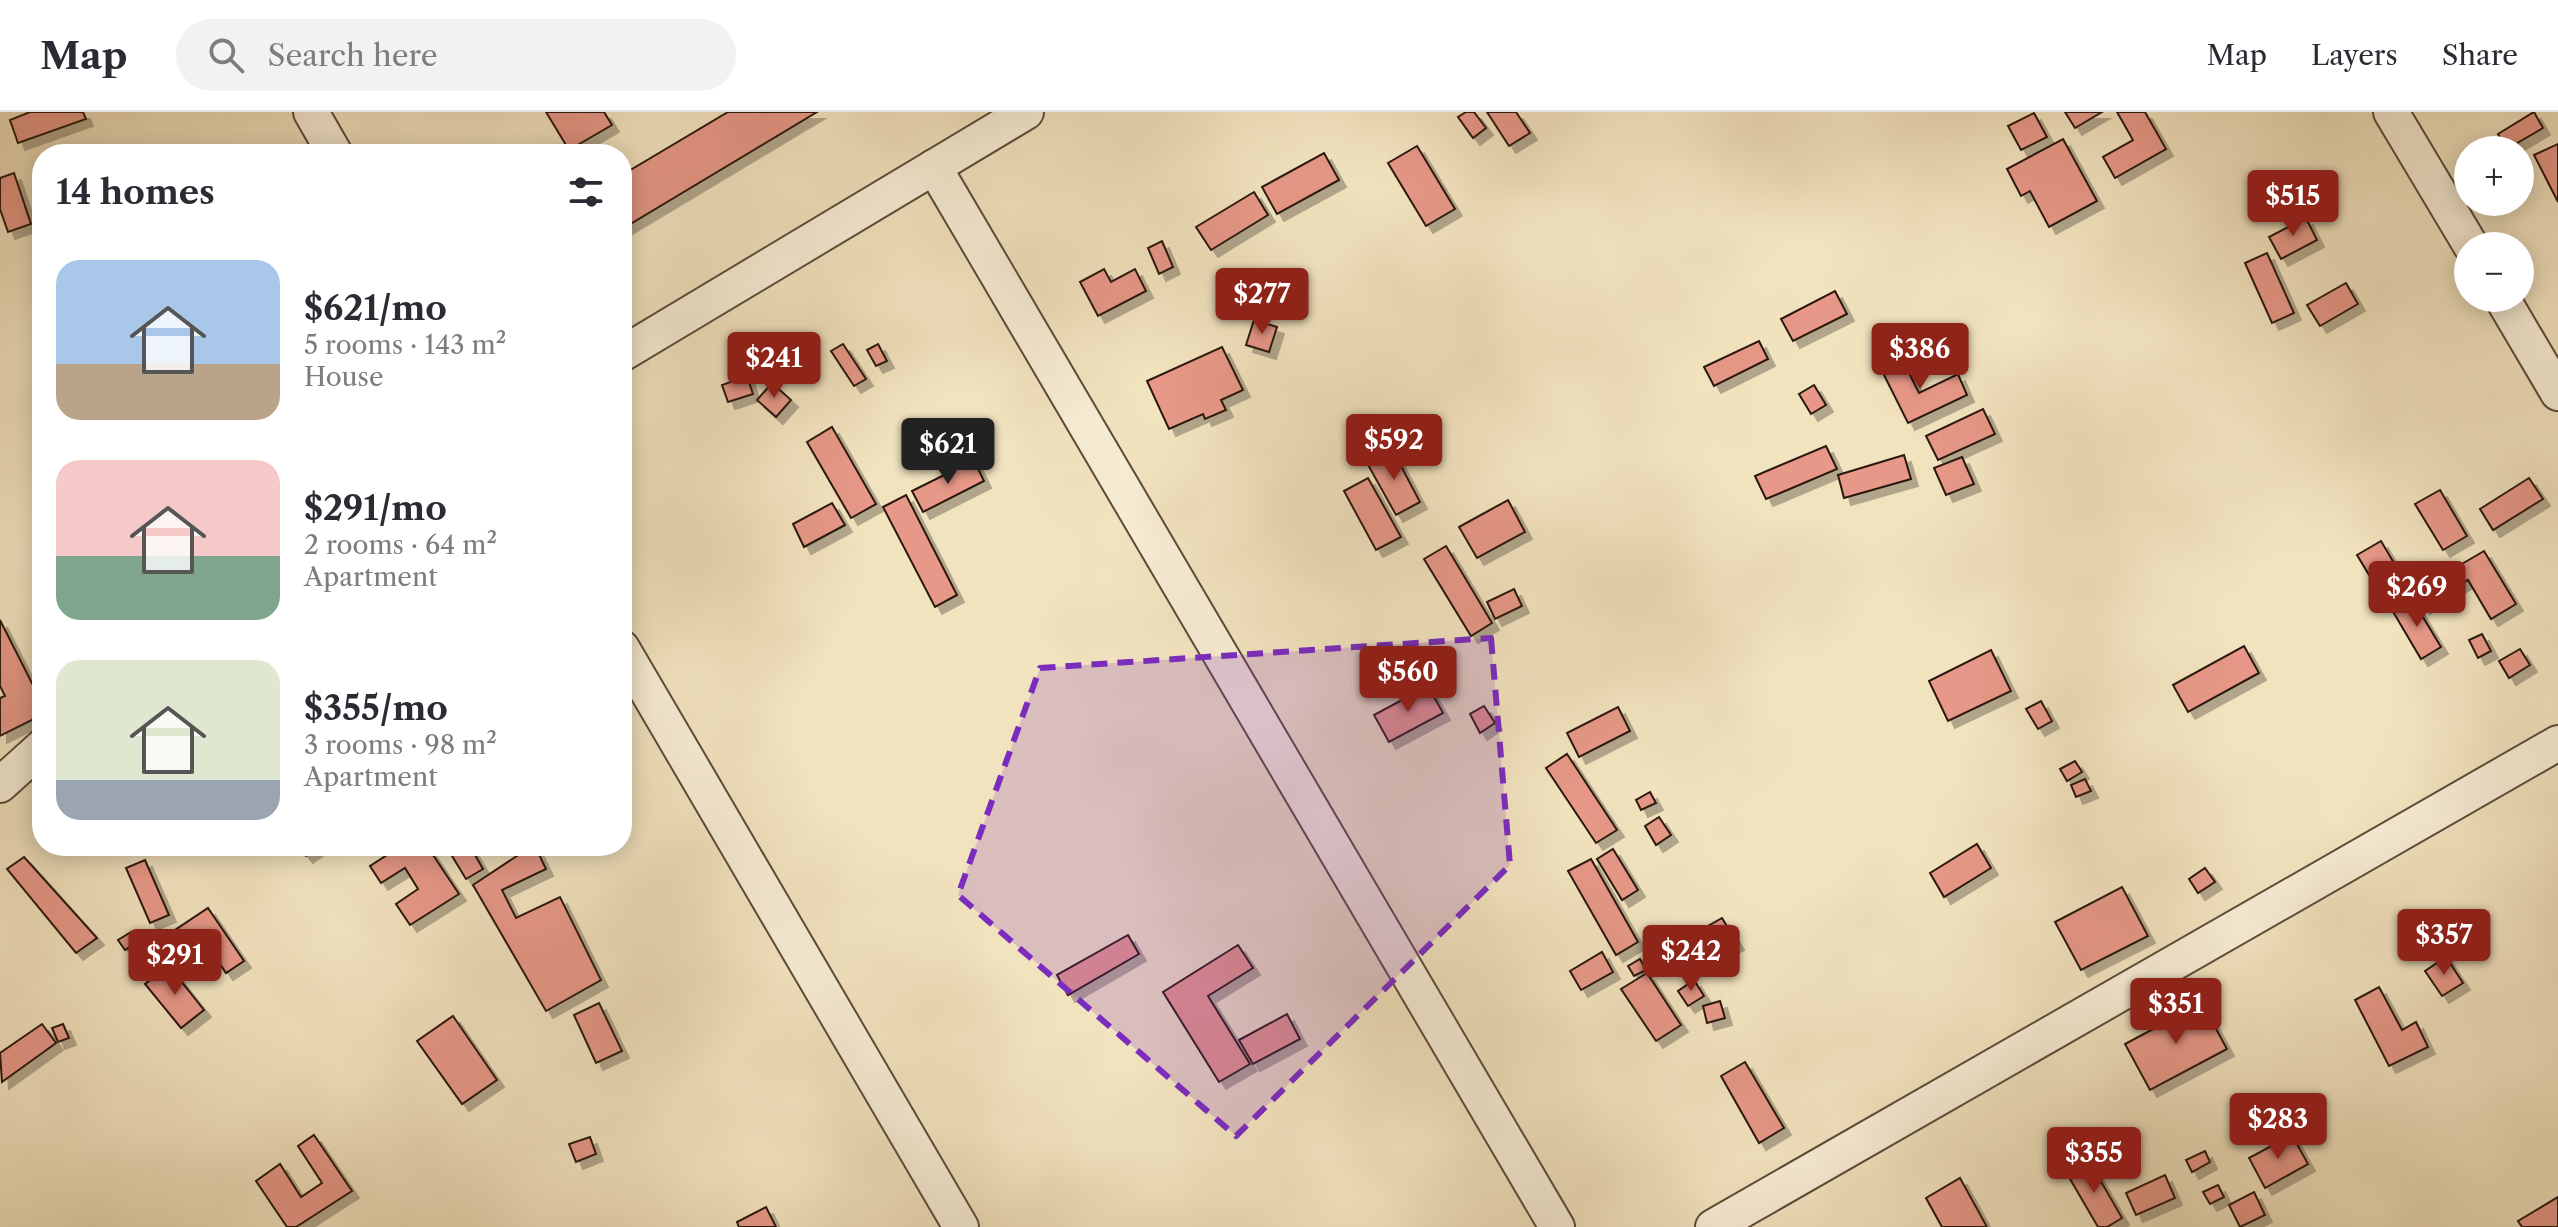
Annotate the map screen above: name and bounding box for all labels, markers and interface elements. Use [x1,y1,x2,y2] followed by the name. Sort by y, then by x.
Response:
[176,19,736,91] search box
[40,32,128,79] text: Map
[204,33,248,77] icon: search
[268,37,438,74] text: Search here
[2207,38,2267,72] text: Map
[2311,38,2398,72] text: Layers
[2442,38,2518,72] text: Share
[2454,136,2534,312] map controls
[2454,136,2534,216] button: +
[564,170,608,214] icon: filters
[2246,170,2340,238] pin: $515
[56,171,215,213] text: 14 homes
[2266,180,2320,212] text: $515
[2454,232,2534,312] button: −
[1215,268,1309,336] pin: $277
[1233,278,1291,310] text: $277
[304,287,447,329] text: $621/mo
[120,292,216,388] icon: home
[1873,323,1967,391] pin: $386
[304,329,506,361] text: 5 rooms · 143 m²
[727,332,821,400] pin: $241
[1890,333,1950,365] text: $386
[746,342,803,374] text: $241
[304,361,384,393] text: House
[1347,414,1441,482] pin: $592
[901,418,995,486] pin: $621
[1364,424,1424,456] text: $592
[919,428,977,460] text: $621
[304,487,447,529] text: $291/mo
[120,492,216,588] icon: home
[304,529,497,561] text: 2 rooms · 64 m²
[304,561,437,593] text: Apartment
[2370,561,2464,629] pin: $269
[2387,571,2447,603] text: $269
[1361,646,1455,714] pin: $560
[1378,656,1438,688] text: $560
[304,687,448,729] text: $355/mo
[120,692,216,788] icon: home
[304,729,497,761] text: 3 rooms · 98 m²
[304,761,437,793] text: Apartment
[2397,909,2491,977] pin: $357
[2415,919,2473,951] text: $357
[1644,925,1738,993] pin: $242
[128,929,222,997] pin: $291
[1661,935,1721,967] text: $242
[146,939,204,971] text: $291
[2129,978,2223,1046] pin: $351
[2148,988,2204,1020] text: $351
[2231,1093,2325,1161] pin: $283
[2248,1103,2308,1135] text: $283
[2047,1127,2141,1195] pin: $355
[2065,1137,2123,1169] text: $355

